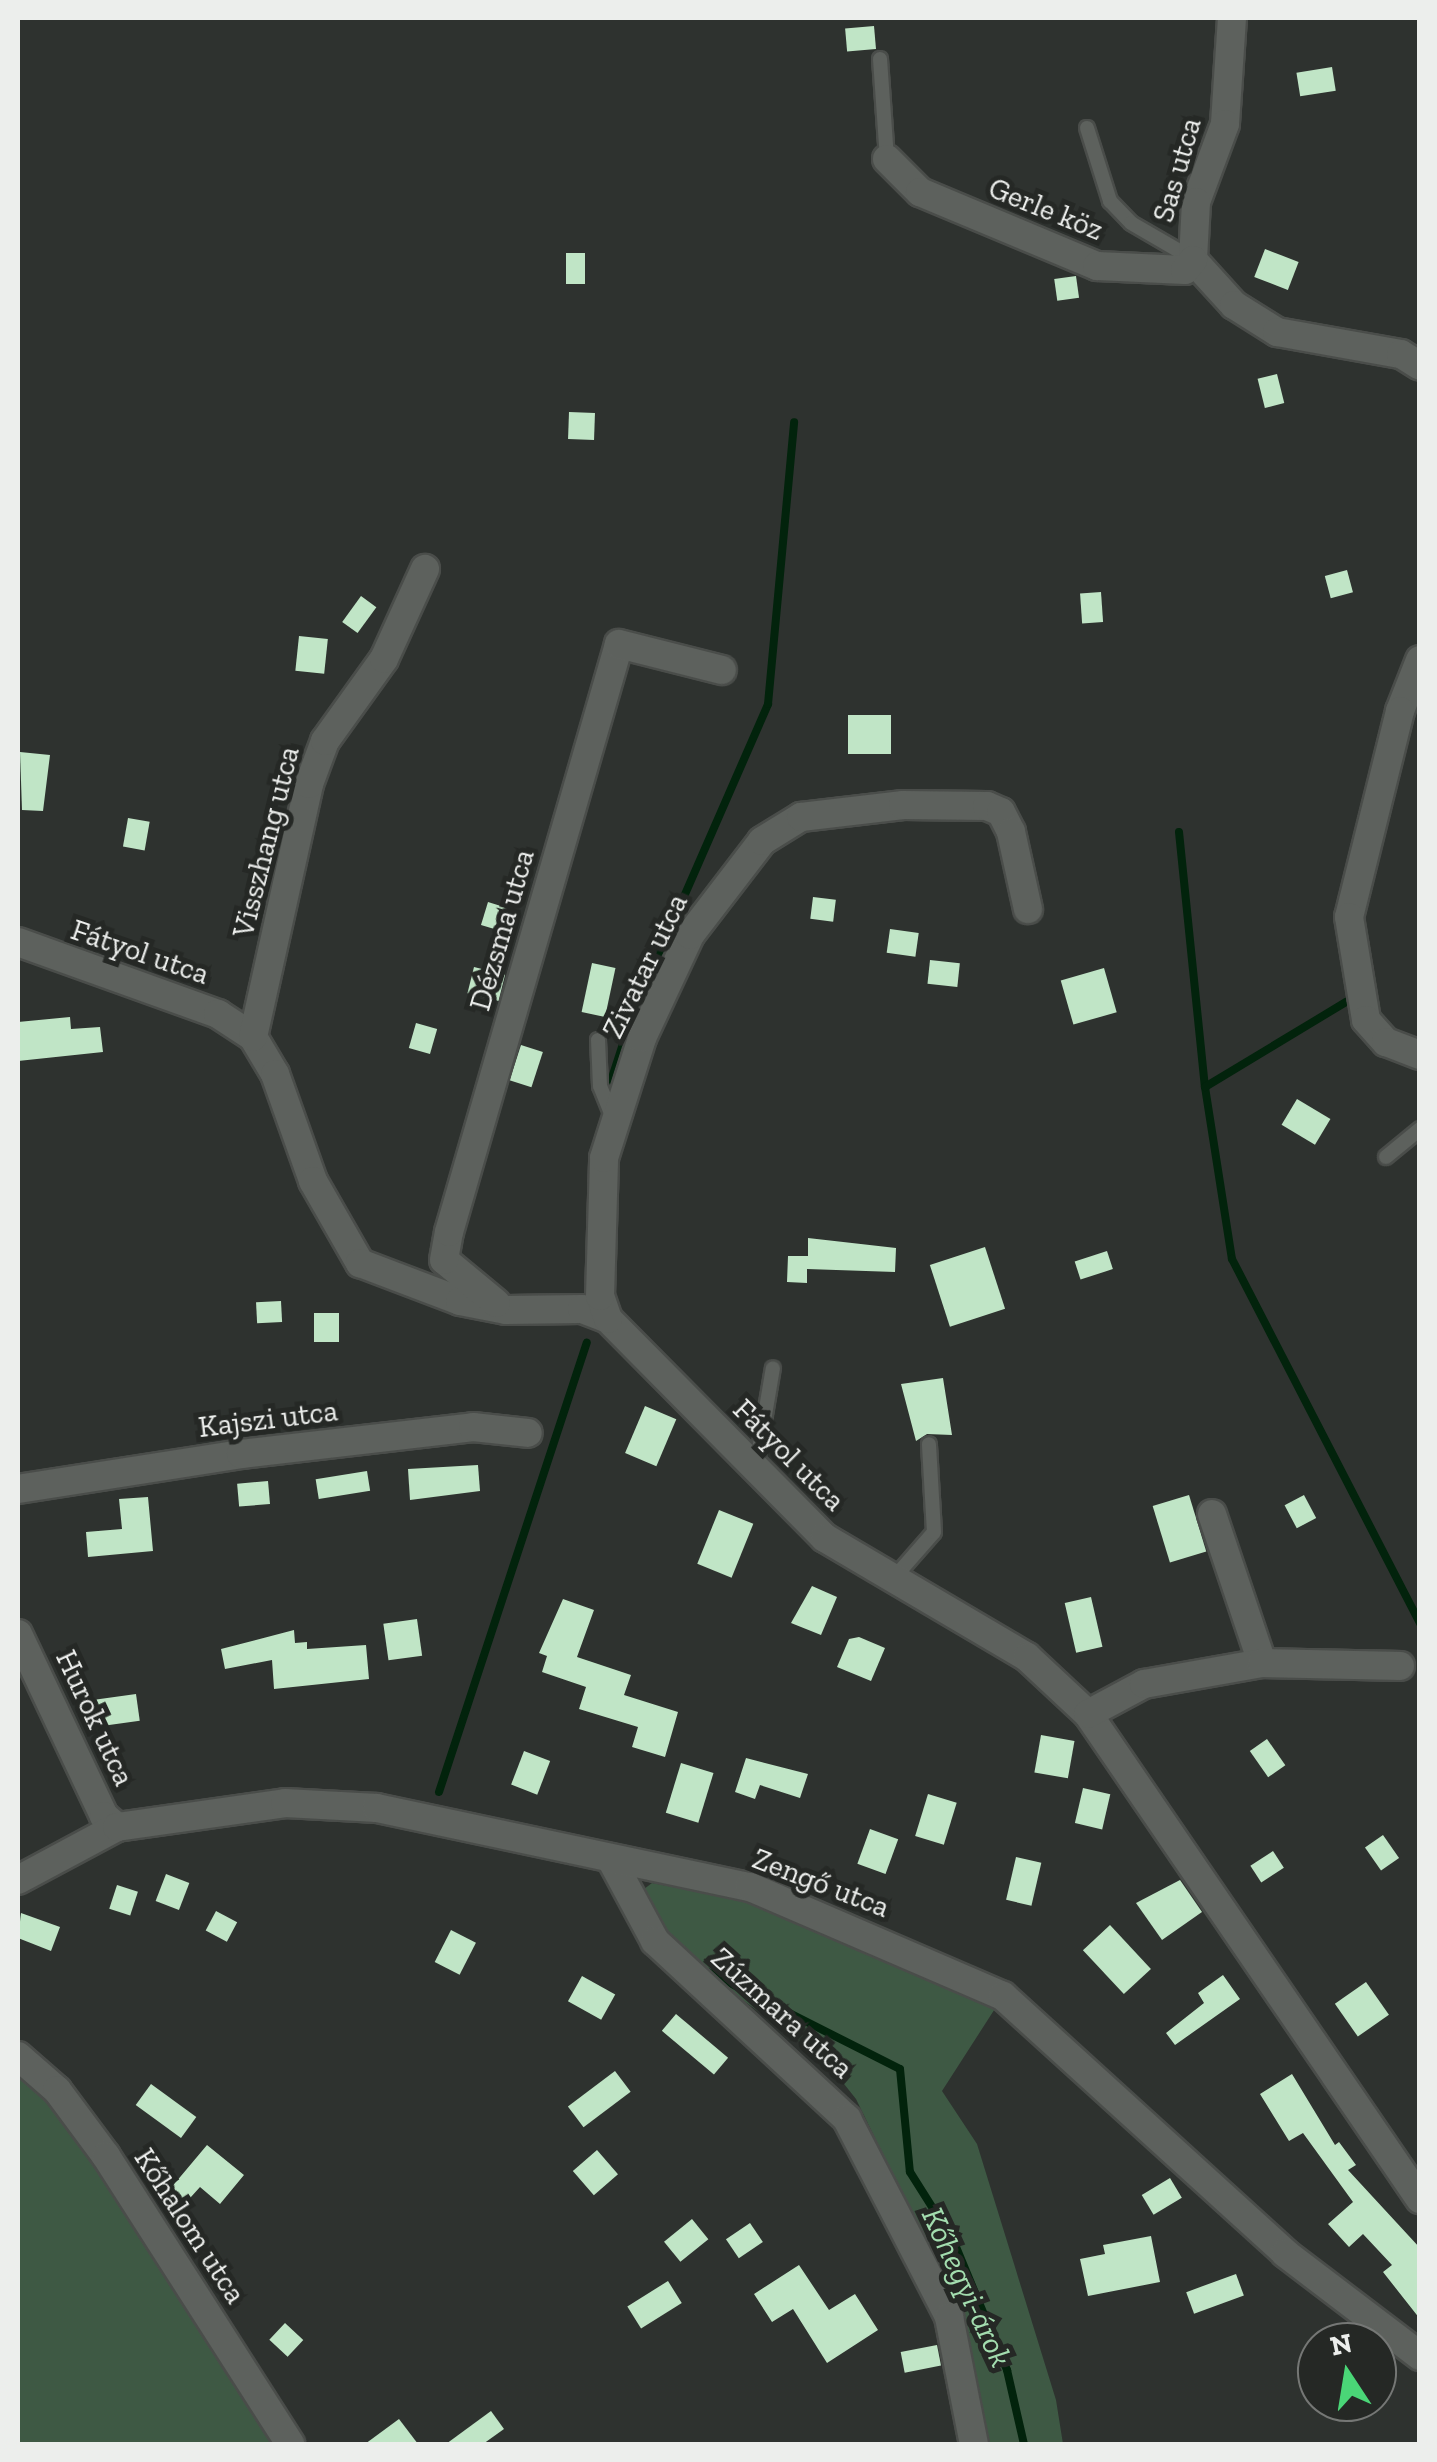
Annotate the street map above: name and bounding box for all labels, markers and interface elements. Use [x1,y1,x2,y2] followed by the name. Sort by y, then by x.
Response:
[1145,114,1209,226] street label: Sas utca
[983,170,1109,248] street label: Gerle köz
[225,743,307,941] street label: Visszhang utca
[462,845,542,1015] street label: Dézsma utca
[595,888,695,1044] street label: Zivatar utca
[66,912,214,992] street label: Fátyol utca
[726,1392,852,1518] street label: Fátyol utca
[196,1393,340,1445] street label: Kajszi utca
[48,1644,142,1792] street label: Hurok utca
[748,1840,894,1926] street label: Zengő utca
[704,1940,860,2086] street label: Zúzmara utca
[127,2142,253,2310] street label: Kőhalom utca
[913,2201,1021,2373] water label: Kőhegyi-árok
[1297,2322,1397,2422] north arrow
[1327,2326,1355,2362] text: N

